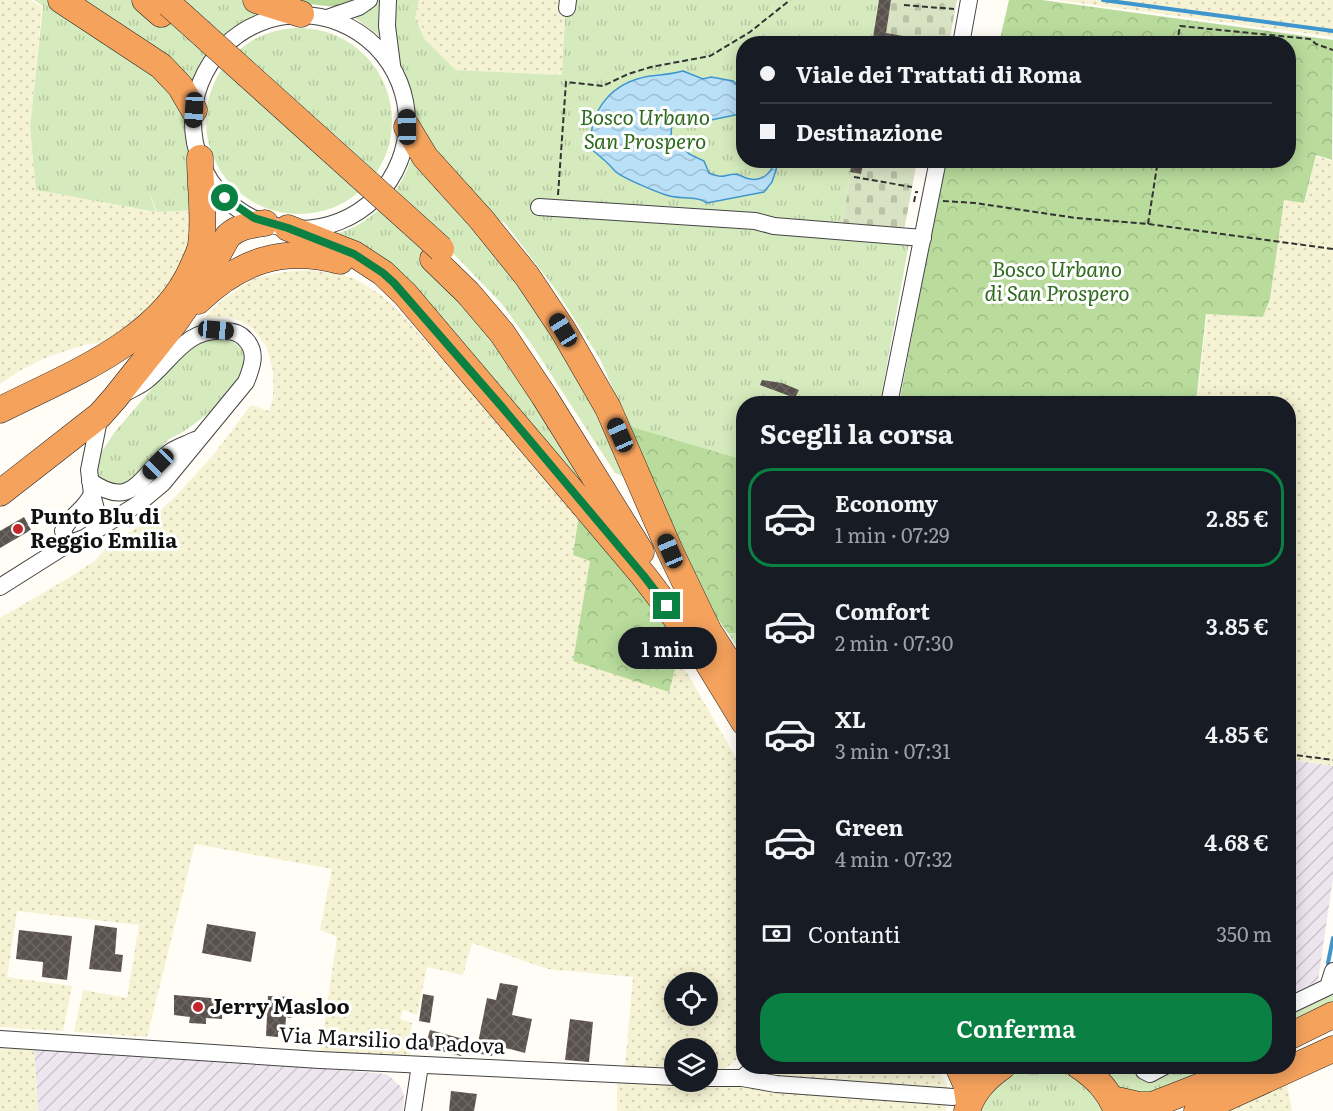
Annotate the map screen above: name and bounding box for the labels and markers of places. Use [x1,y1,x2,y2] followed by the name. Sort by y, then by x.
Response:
[30,499,178,554] place label: Punto Blu di Reggio Emilia
[11,522,25,536] marker: Punto Blu di Reggio Emilia
[210,989,350,1020] place label: Jerry Masloo
[191,1000,205,1014] marker: Jerry Masloo

